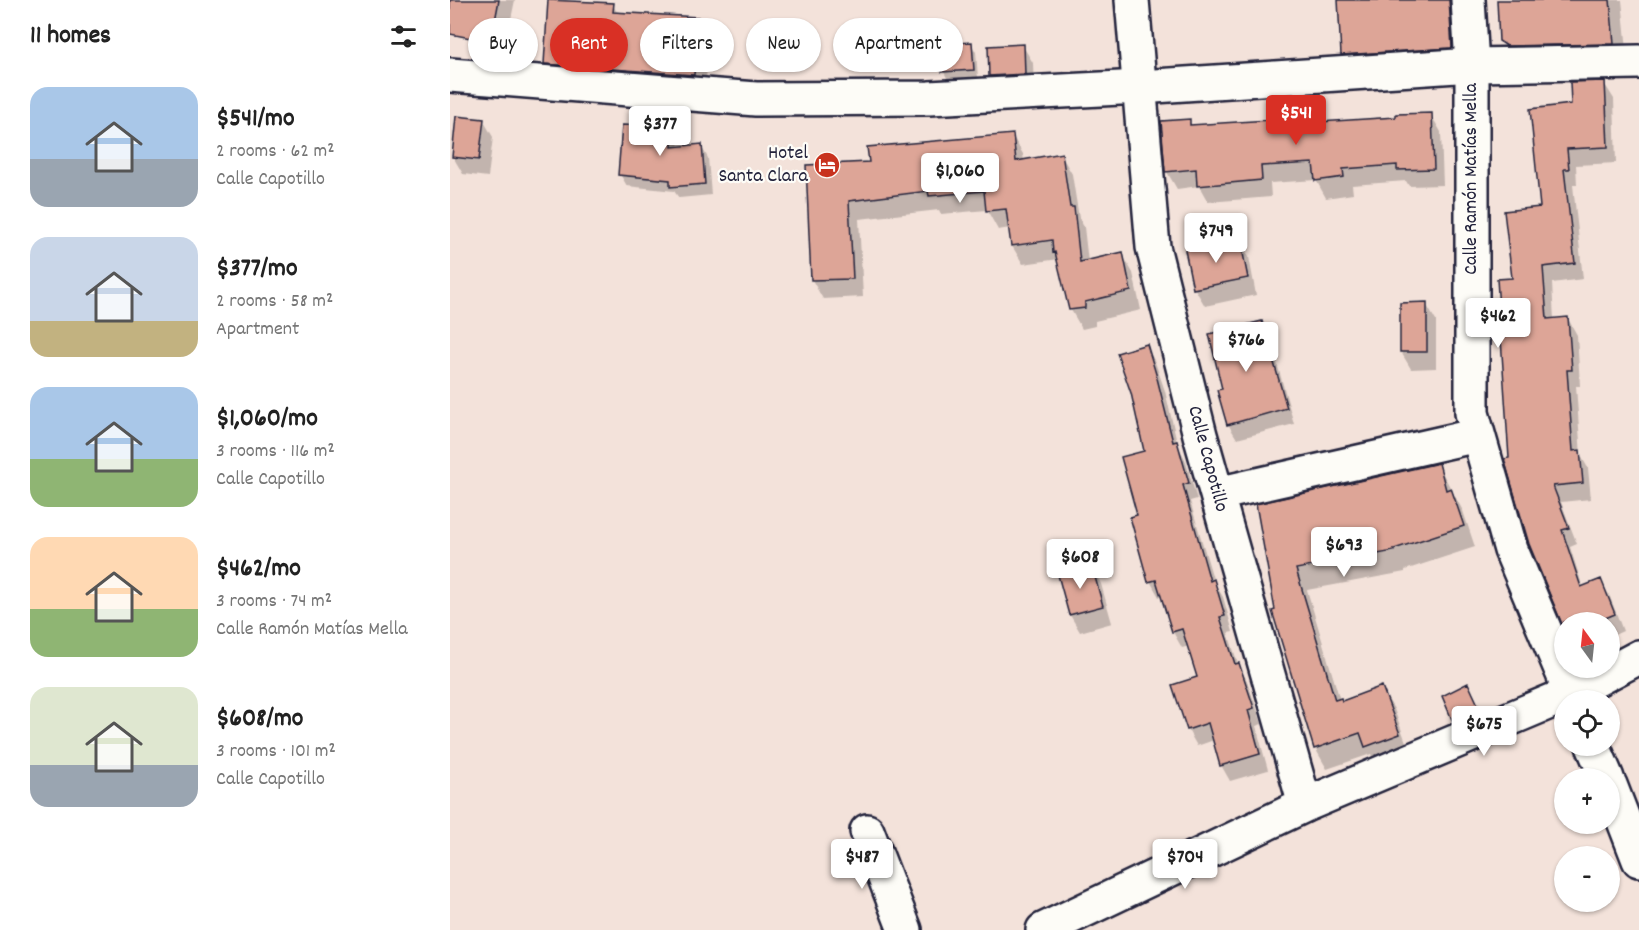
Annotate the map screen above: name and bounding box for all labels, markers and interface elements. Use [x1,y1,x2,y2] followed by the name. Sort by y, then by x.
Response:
[30,18,111,55] text: 11 homes
[468,18,538,72] chip: Buy
[550,18,628,72] chip: Rent
[640,18,734,72] chip: Filters
[746,18,821,72] chip: New
[833,18,963,72] chip: Apartment
[387,20,420,53] icon: filters
[1458,83,1486,275] street label: Calle Ramón Matías Mella
[1260,95,1332,146] pin: $541
[1280,100,1312,128] text: $541
[216,101,295,138] text: $541/mo
[624,106,696,157] pin: $377
[78,111,150,183] icon: home
[643,111,677,139] text: $377
[216,138,335,166] text: 2 rooms · 62 m²
[718,140,809,191] place label: Hotel Santa Clara
[812,150,842,180] hotel icon: Hotel Santa Clara
[911,153,1009,204] pin: $1,060
[935,158,985,186] text: $1,060
[216,166,325,194] text: Calle Capotillo
[1180,213,1252,264] pin: $749
[1198,218,1234,246] text: $749
[216,251,297,288] text: $377/mo
[78,261,150,333] icon: home
[216,288,333,316] text: 2 rooms · 58 m²
[1462,298,1534,349] pin: $462
[1480,303,1516,331] text: $462
[216,316,299,344] text: Apartment
[1210,322,1282,373] pin: $766
[1227,327,1265,355] text: $766
[216,401,318,438] text: $1,060/mo
[1179,403,1235,515] street label: Calle Capotillo
[78,411,150,483] icon: home
[216,438,335,466] text: 3 rooms · 116 m²
[216,466,325,494] text: Calle Capotillo
[1308,527,1380,578] pin: $693
[1325,532,1363,560] text: $693
[1044,539,1116,590] pin: $608
[1061,544,1099,572] text: $608
[216,551,301,588] text: $462/mo
[78,561,150,633] icon: home
[216,588,332,616] text: 3 rooms · 74 m²
[1554,612,1620,678] north arrow
[1554,612,1620,912] map controls
[216,616,408,644] text: Calle Ramón Matías Mella
[1554,690,1620,756] button: locate
[216,701,303,738] text: $608/mo
[1448,706,1520,757] pin: $675
[78,711,150,783] icon: home
[1466,711,1502,739] text: $675
[216,738,336,766] text: 3 rooms · 101 m²
[216,766,325,794] text: Calle Capotillo
[1554,768,1620,834] button: +
[826,839,898,890] pin: $487
[1149,839,1221,890] pin: $704
[845,844,879,872] text: $487
[1167,844,1204,872] text: $704
[1554,846,1620,912] button: −

